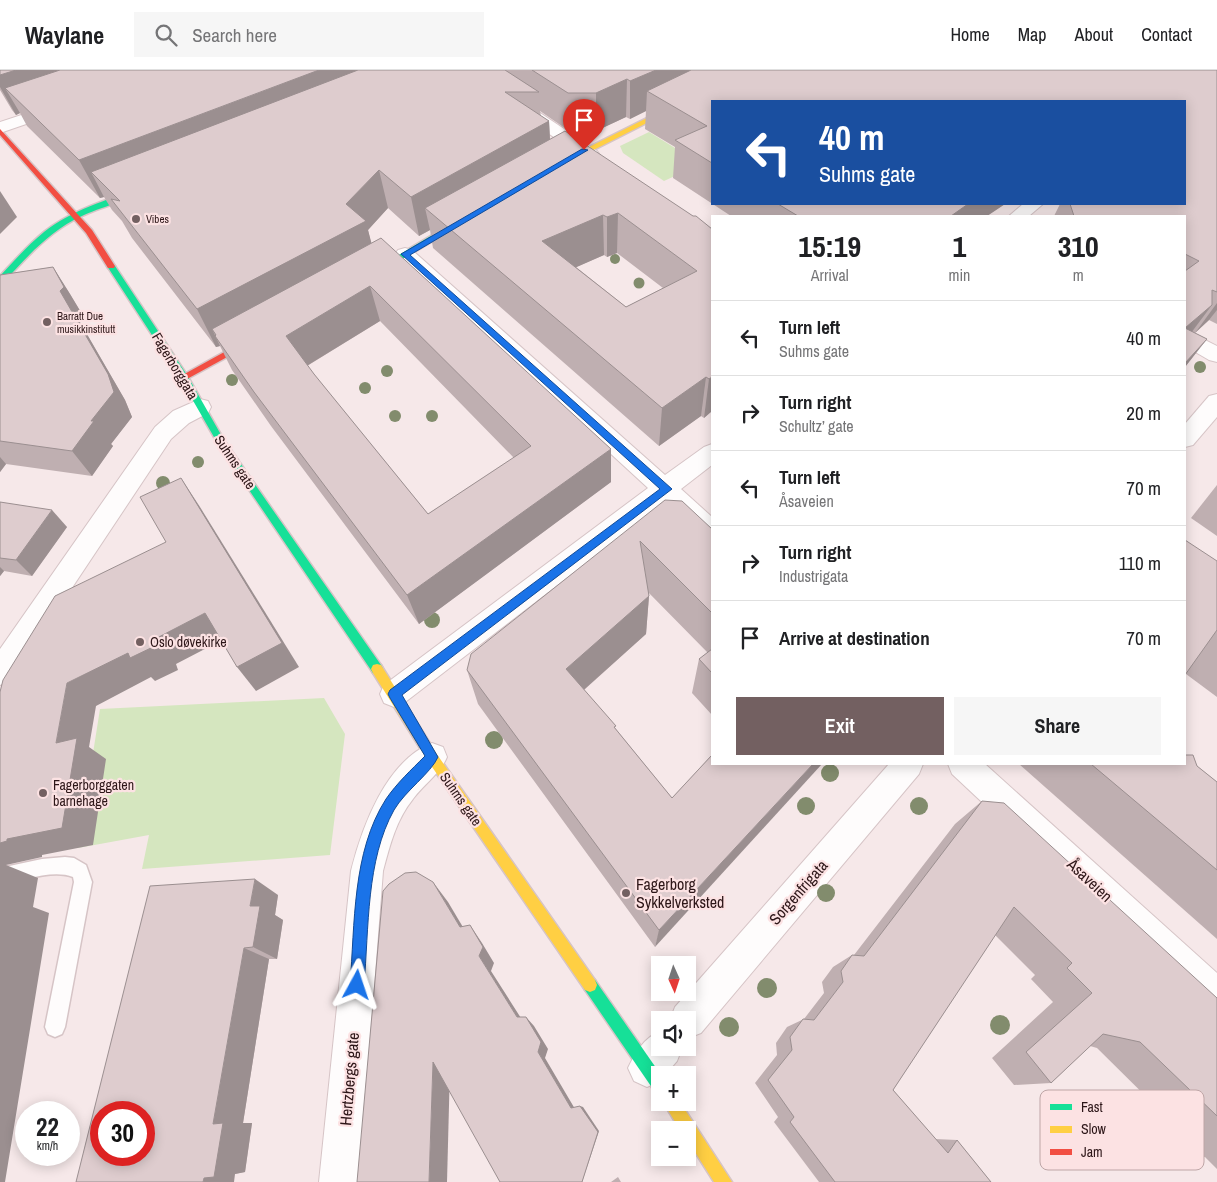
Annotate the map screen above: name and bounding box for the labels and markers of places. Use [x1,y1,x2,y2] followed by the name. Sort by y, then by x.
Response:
[563,99,605,150] pin
[146,212,169,226] place label: Vibes
[130,213,142,225] marker: Vibes
[57,309,116,336] place label: Barratt Due musikkinstitutt
[41,316,53,328] marker: Barratt Due musikkinstitutt
[150,633,227,651] place label: Oslo døvekirke
[134,636,146,648] marker: Oslo døvekirke
[53,776,134,810] place label: Fagerborggaten barnehage
[37,787,49,799] marker: Fagerborggaten barnehage
[636,873,724,913] place label: Fagerborg Sykkelverksted
[620,887,632,899] marker: Fagerborg Sykkelverksted

